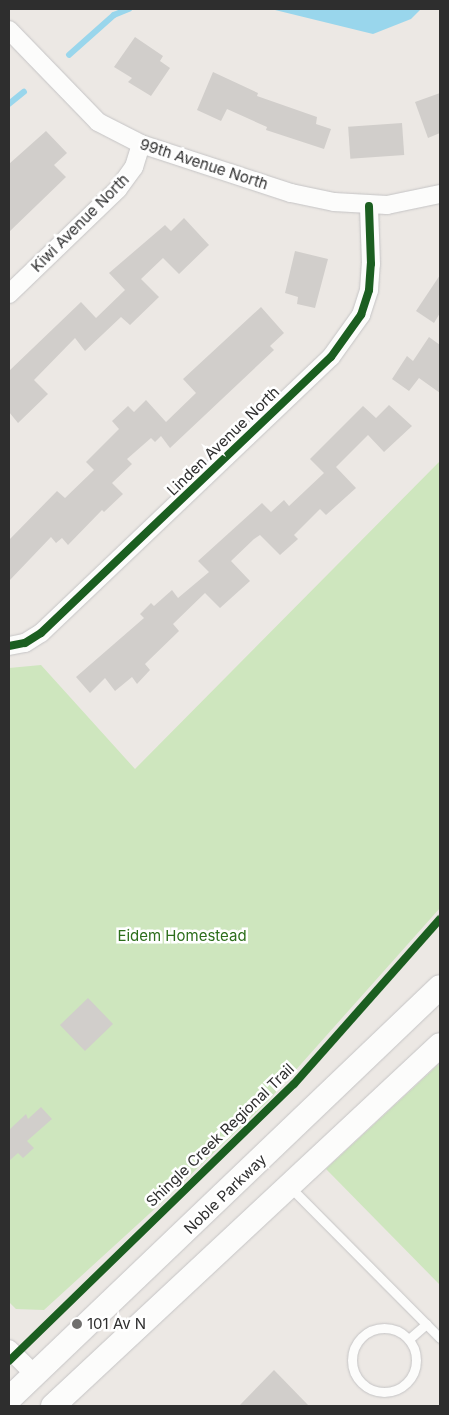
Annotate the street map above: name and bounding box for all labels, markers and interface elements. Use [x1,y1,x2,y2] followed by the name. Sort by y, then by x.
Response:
[138,135,270,193] street label: 99th Avenue North
[27,170,133,276] street label: Kiwi Avenue North
[163,383,283,499] street label: Linden Avenue North
[117,927,247,945] park label: Eidem Homestead
[142,1060,298,1210] street label: Shingle Creek Regional Trail
[180,1150,270,1238] street label: Noble Parkway
[87,1315,146,1333] place label: 101 Av N
[71,1318,83,1330] marker: 101 Av N

